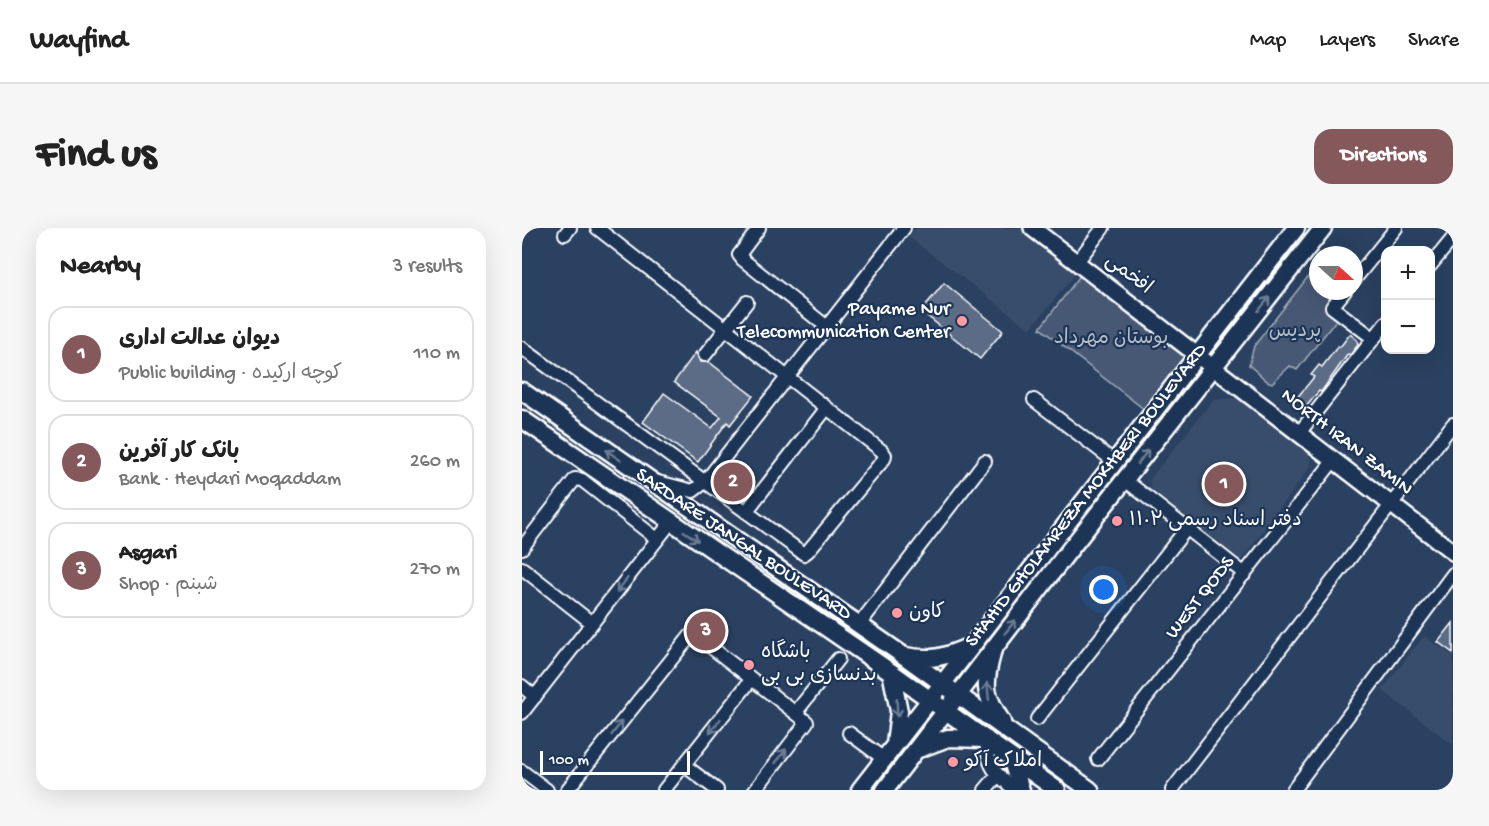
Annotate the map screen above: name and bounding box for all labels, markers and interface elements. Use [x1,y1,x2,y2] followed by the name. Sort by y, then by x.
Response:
[30,25,127,58] text: Wayfind
[1250,29,1286,54] text: Map
[1319,29,1375,54] text: Layers
[1408,29,1459,54] text: Share
[1314,129,1453,184] button: Directions
[36,132,156,181] text: Find us
[1309,246,1363,300] north arrow
[1381,246,1435,354] map controls
[1381,246,1435,300] button: +
[1100,249,1156,300] street label: افخمی
[60,252,141,283] text: Nearby
[393,256,462,279] text: 3 results
[1258,296,1270,312] one-way arrow
[736,299,952,345] place label: Payame Nur Telecommunication Center
[1381,300,1435,354] button: −
[955,314,969,328] marker: Payame Nur Telecommunication Center
[1269,321,1321,344] park label: پردیس
[119,327,280,353] text: دیوان عدالت اداری
[1054,327,1168,351] park label: بوستان مهرداد
[961,339,1213,652] street label: SHAHID GHOLAMREZA MOKHBERI BOULEVARD
[77,343,86,366] text: 1
[414,343,460,366] text: 110 m
[119,363,342,386] text: Public building · کوچه ارکیده
[1276,384,1416,502] street label: NORTH IRAN ZAMIN
[119,440,239,466] text: بانک کار آفرین
[605,449,622,461] one-way arrow
[1137,449,1150,465] one-way arrow
[77,451,86,474] text: 2
[410,451,460,474] text: 260 m
[714,460,752,504] pin: 2
[1204,462,1244,506] pin: 1
[630,464,856,627] street label: SARDARE JANGAL BOULEVARD
[119,469,341,492] text: Bank · Heydari Moqaddam
[1129,509,1302,533] place label: دفتر اسناد رسمی ۱۱۰۲
[1110,514,1124,528] marker: دفتر اسناد رسمی ۱۱۰۲
[682,530,699,542] one-way arrow
[119,541,177,567] text: Asgari
[1161,551,1241,644] street label: WEST QODS
[76,559,87,582] text: 3
[410,559,460,582] text: 270 m
[119,574,218,597] text: Shop · شبنم
[1089,575,1118,604] your location
[615,576,628,592] one-way arrow
[909,601,945,625] place label: کاون
[890,606,904,620] marker: کاون
[686,608,726,654] pin: 3
[1003,619,1016,635] one-way arrow
[761,639,877,688] place label: باشگاه بدنسازی بی بی
[742,658,756,672] marker: باشگاه بدنسازی بی بی
[982,682,993,702] one-way arrow
[892,698,903,718] one-way arrow
[708,717,721,733] one-way arrow
[610,720,623,736] one-way arrow
[540,748,690,776] scale bar
[774,748,787,764] one-way arrow
[963,748,1042,774] place label: املاک آکو
[549,752,589,771] text: 100 m
[946,755,960,769] marker: املاک آکو

